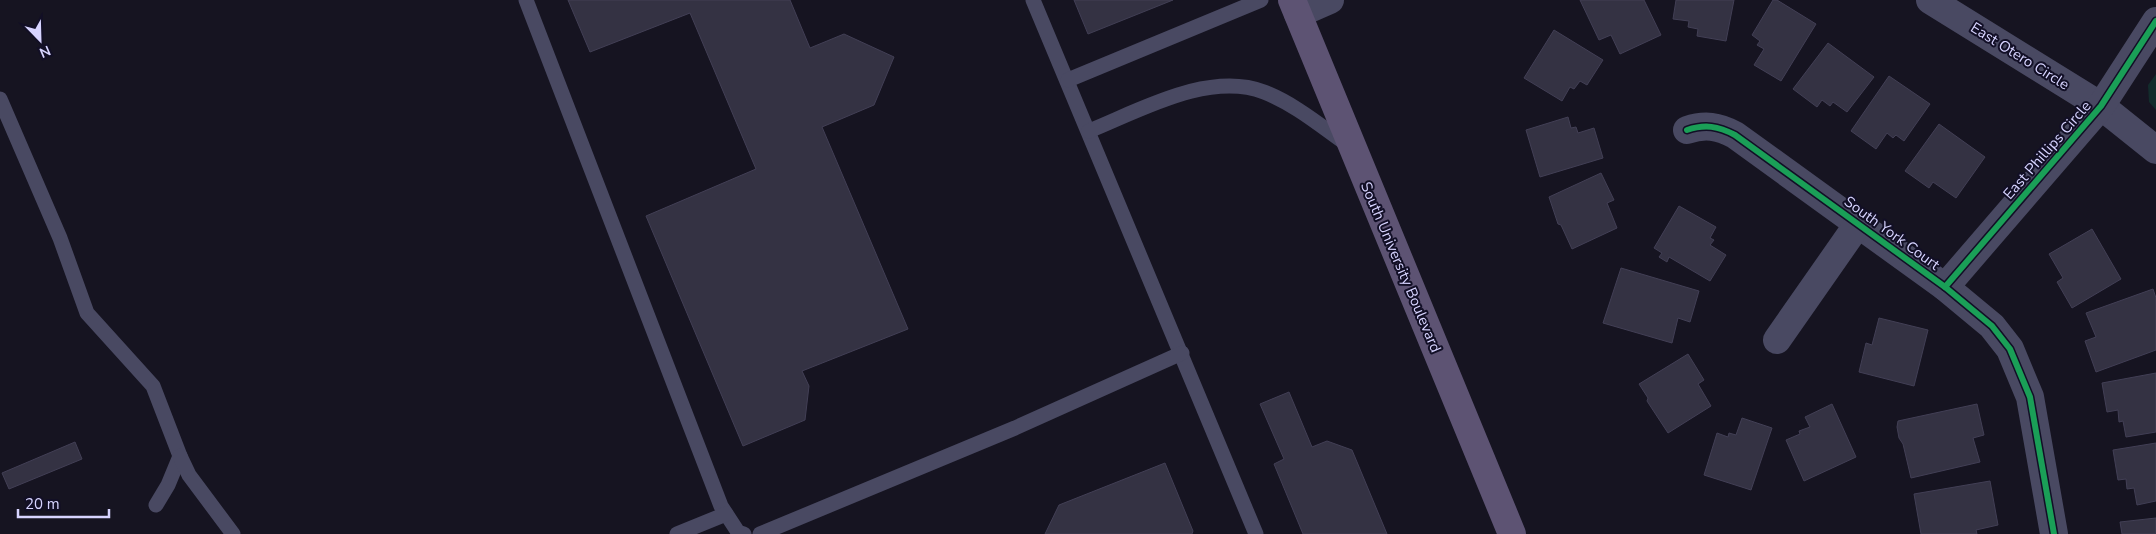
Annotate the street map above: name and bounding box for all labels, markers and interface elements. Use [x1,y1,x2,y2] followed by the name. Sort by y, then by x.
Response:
[15,15,65,65] north arrow
[1967,18,2073,94] street label: East Otero Circle
[36,41,53,62] text: N
[1999,96,2095,204] street label: East Phillips Circle
[1356,179,1446,355] street label: South University Boulevard
[1840,191,1945,275] street label: South York Court
[18,486,109,518] scale bar
[25,494,60,514] text: 20 m

